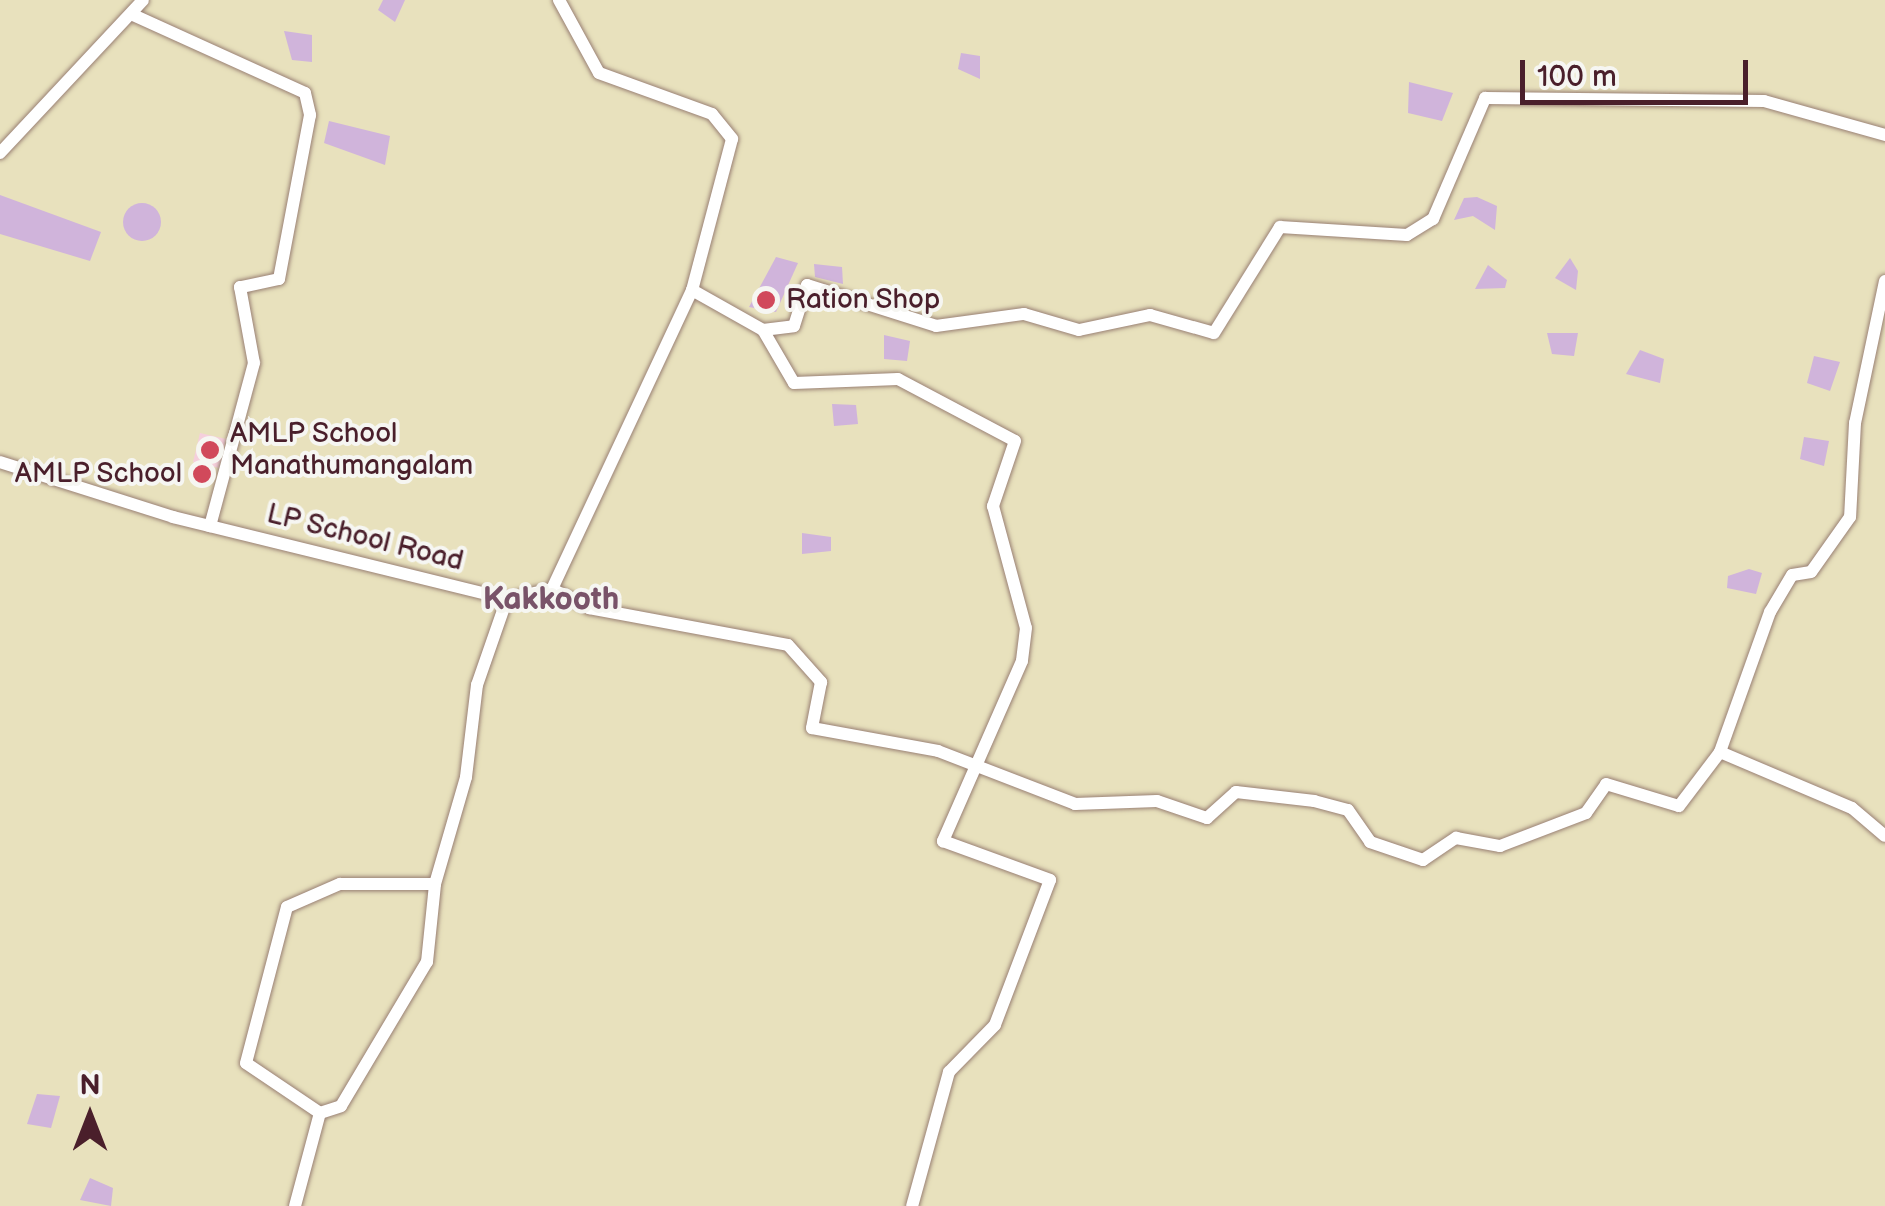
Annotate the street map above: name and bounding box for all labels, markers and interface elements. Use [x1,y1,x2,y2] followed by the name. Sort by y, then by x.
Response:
[1525,40,1752,102] scale bar
[1537,59,1617,95] text: 100 m
[786,283,941,317] place label: Ration Shop
[755,289,777,311] marker: Ration Shop
[230,417,473,483] place label: AMLP School Manathumangalam
[199,439,221,461] marker: AMLP School Manathumangalam
[14,457,182,491] place label: AMLP School
[191,463,213,485] marker: AMLP School
[263,497,467,579] street label: LP School Road
[483,581,619,619] district label: Kakkooth
[40,1066,140,1166] north arrow
[79,1069,101,1102] text: N

